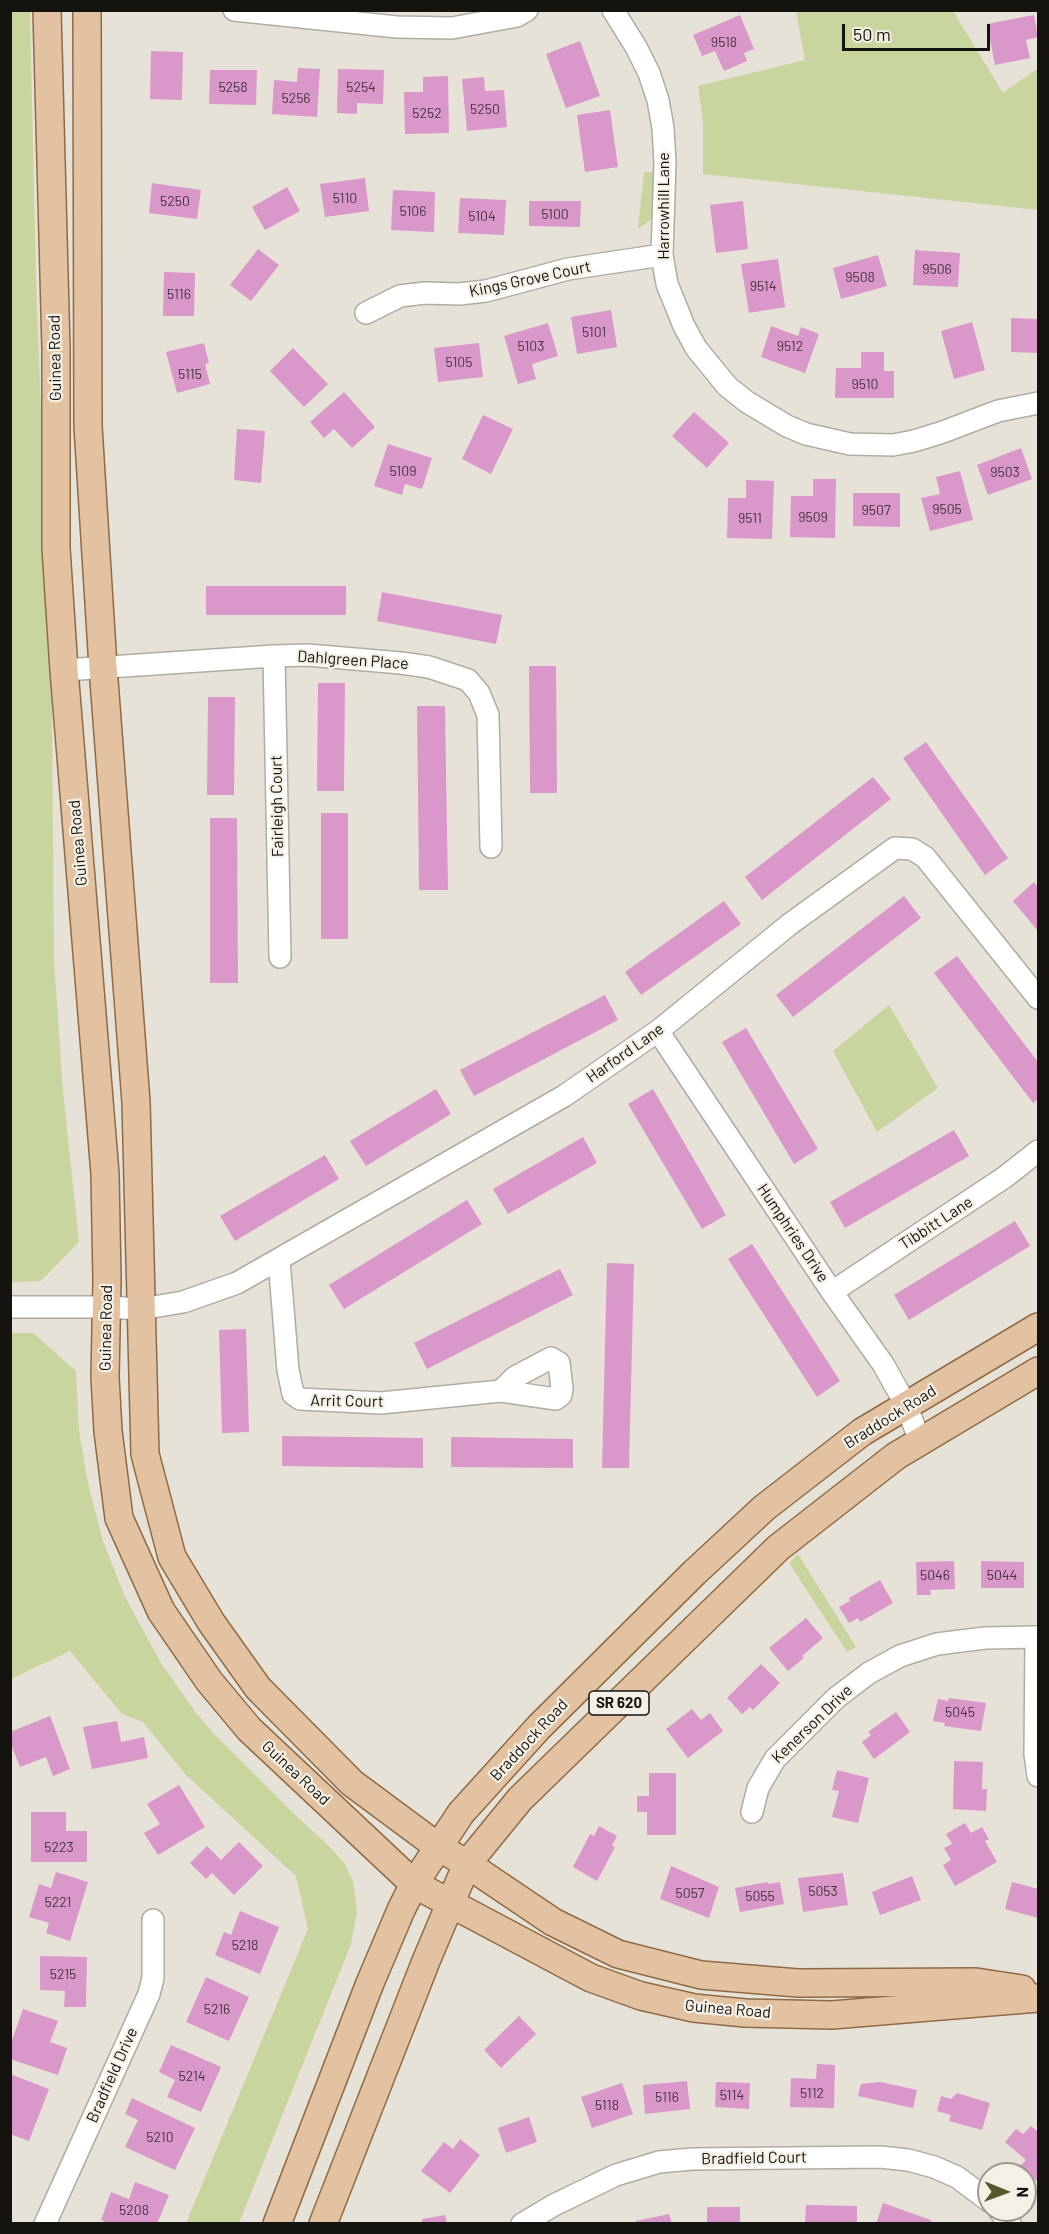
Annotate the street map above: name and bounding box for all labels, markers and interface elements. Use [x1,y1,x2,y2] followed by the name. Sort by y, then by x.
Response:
[845,12,994,50] scale bar
[853,23,891,45] text: 50 m
[711,34,737,50] house number: 9518
[218,79,248,95] house number: 5258
[346,79,376,95] house number: 5254
[281,90,311,106] house number: 5256
[470,101,500,117] house number: 5250
[412,105,442,121] house number: 5252
[654,152,674,260] street label: Harrowhill Lane
[333,190,357,206] house number: 5110
[160,193,190,209] house number: 5250
[400,203,426,219] house number: 5106
[541,206,569,222] house number: 5100
[468,208,496,224] house number: 5104
[468,257,592,301] street label: Kings Grove Court
[922,261,952,277] house number: 9506
[845,269,875,285] house number: 9508
[750,278,776,294] house number: 9514
[167,286,191,302] house number: 5116
[45,315,65,401] street label: Guinea Road
[582,324,606,340] house number: 5101
[518,338,544,354] house number: 5103
[777,338,803,354] house number: 9512
[446,354,472,370] house number: 5105
[178,366,202,382] house number: 5115
[852,376,878,392] house number: 9510
[390,463,416,479] house number: 5109
[990,464,1020,480] house number: 9503
[932,501,962,517] house number: 9505
[861,502,891,518] house number: 9507
[798,509,828,525] house number: 9509
[738,510,762,526] house number: 9511
[297,647,409,673] street label: Dahlgreen Place
[267,755,287,857] street label: Fairleigh Court
[65,799,91,887] street label: Guinea Road
[582,1019,668,1087] street label: Harford Lane
[753,1180,833,1286] street label: Humphries Drive
[896,1192,976,1254] street label: Tibbitt Lane
[96,1285,116,1371] street label: Guinea Road
[840,1381,940,1453] street label: Braddock Road
[310,1391,384,1411] street label: Arrit Court
[920,1567,950,1583] house number: 5046
[987,1567,1017,1583] house number: 5044
[768,1681,856,1767] street label: Kenerson Drive
[589,1691,649,1715] road number: SR 620
[486,1695,572,1785] street label: Braddock Road
[945,1704,975,1720] house number: 5045
[258,1737,334,1809] street label: Guinea Road
[44,1839,74,1855] house number: 5223
[808,1883,838,1899] house number: 5053
[676,1885,704,1901] house number: 5057
[745,1888,775,1904] house number: 5055
[45,1894,71,1910] house number: 5221
[232,1937,258,1953] house number: 5218
[50,1966,76,1982] house number: 5215
[684,1996,772,2022] street label: Guinea Road
[204,2001,230,2017] house number: 5216
[82,2024,142,2126] street label: Bradfield Drive
[178,2068,206,2084] house number: 5214
[800,2085,824,2101] house number: 5112
[720,2087,744,2103] house number: 5114
[655,2089,679,2105] house number: 5116
[595,2097,619,2113] house number: 5118
[146,2129,174,2145] house number: 5210
[701,2147,807,2169] street label: Bradfield Court
[977,2162,1037,2222] north arrow
[1014,2187,1033,2198] text: N
[119,2202,149,2218] house number: 5208

